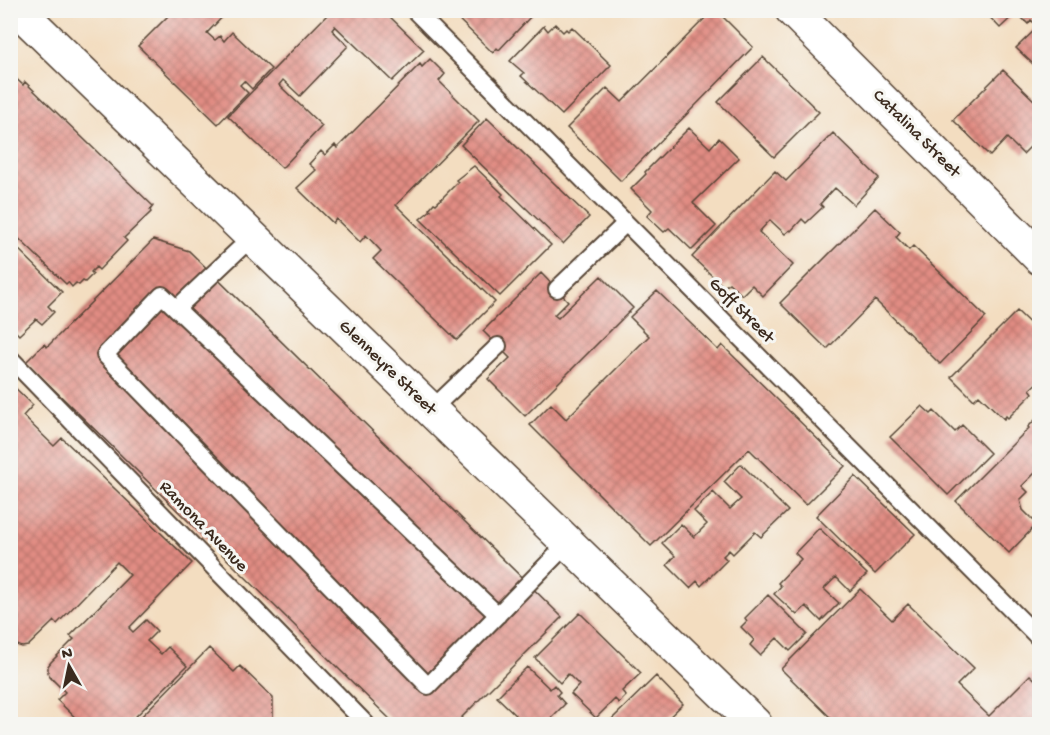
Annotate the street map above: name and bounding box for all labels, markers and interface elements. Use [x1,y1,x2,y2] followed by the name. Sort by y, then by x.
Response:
[868,86,966,184] street label: Catalina Street
[704,274,779,349] street label: Goff Street
[334,316,441,421] street label: Glenneyre Street
[154,477,252,577] street label: Ramona Avenue
[39,636,99,696] north arrow
[61,644,74,665] text: N

